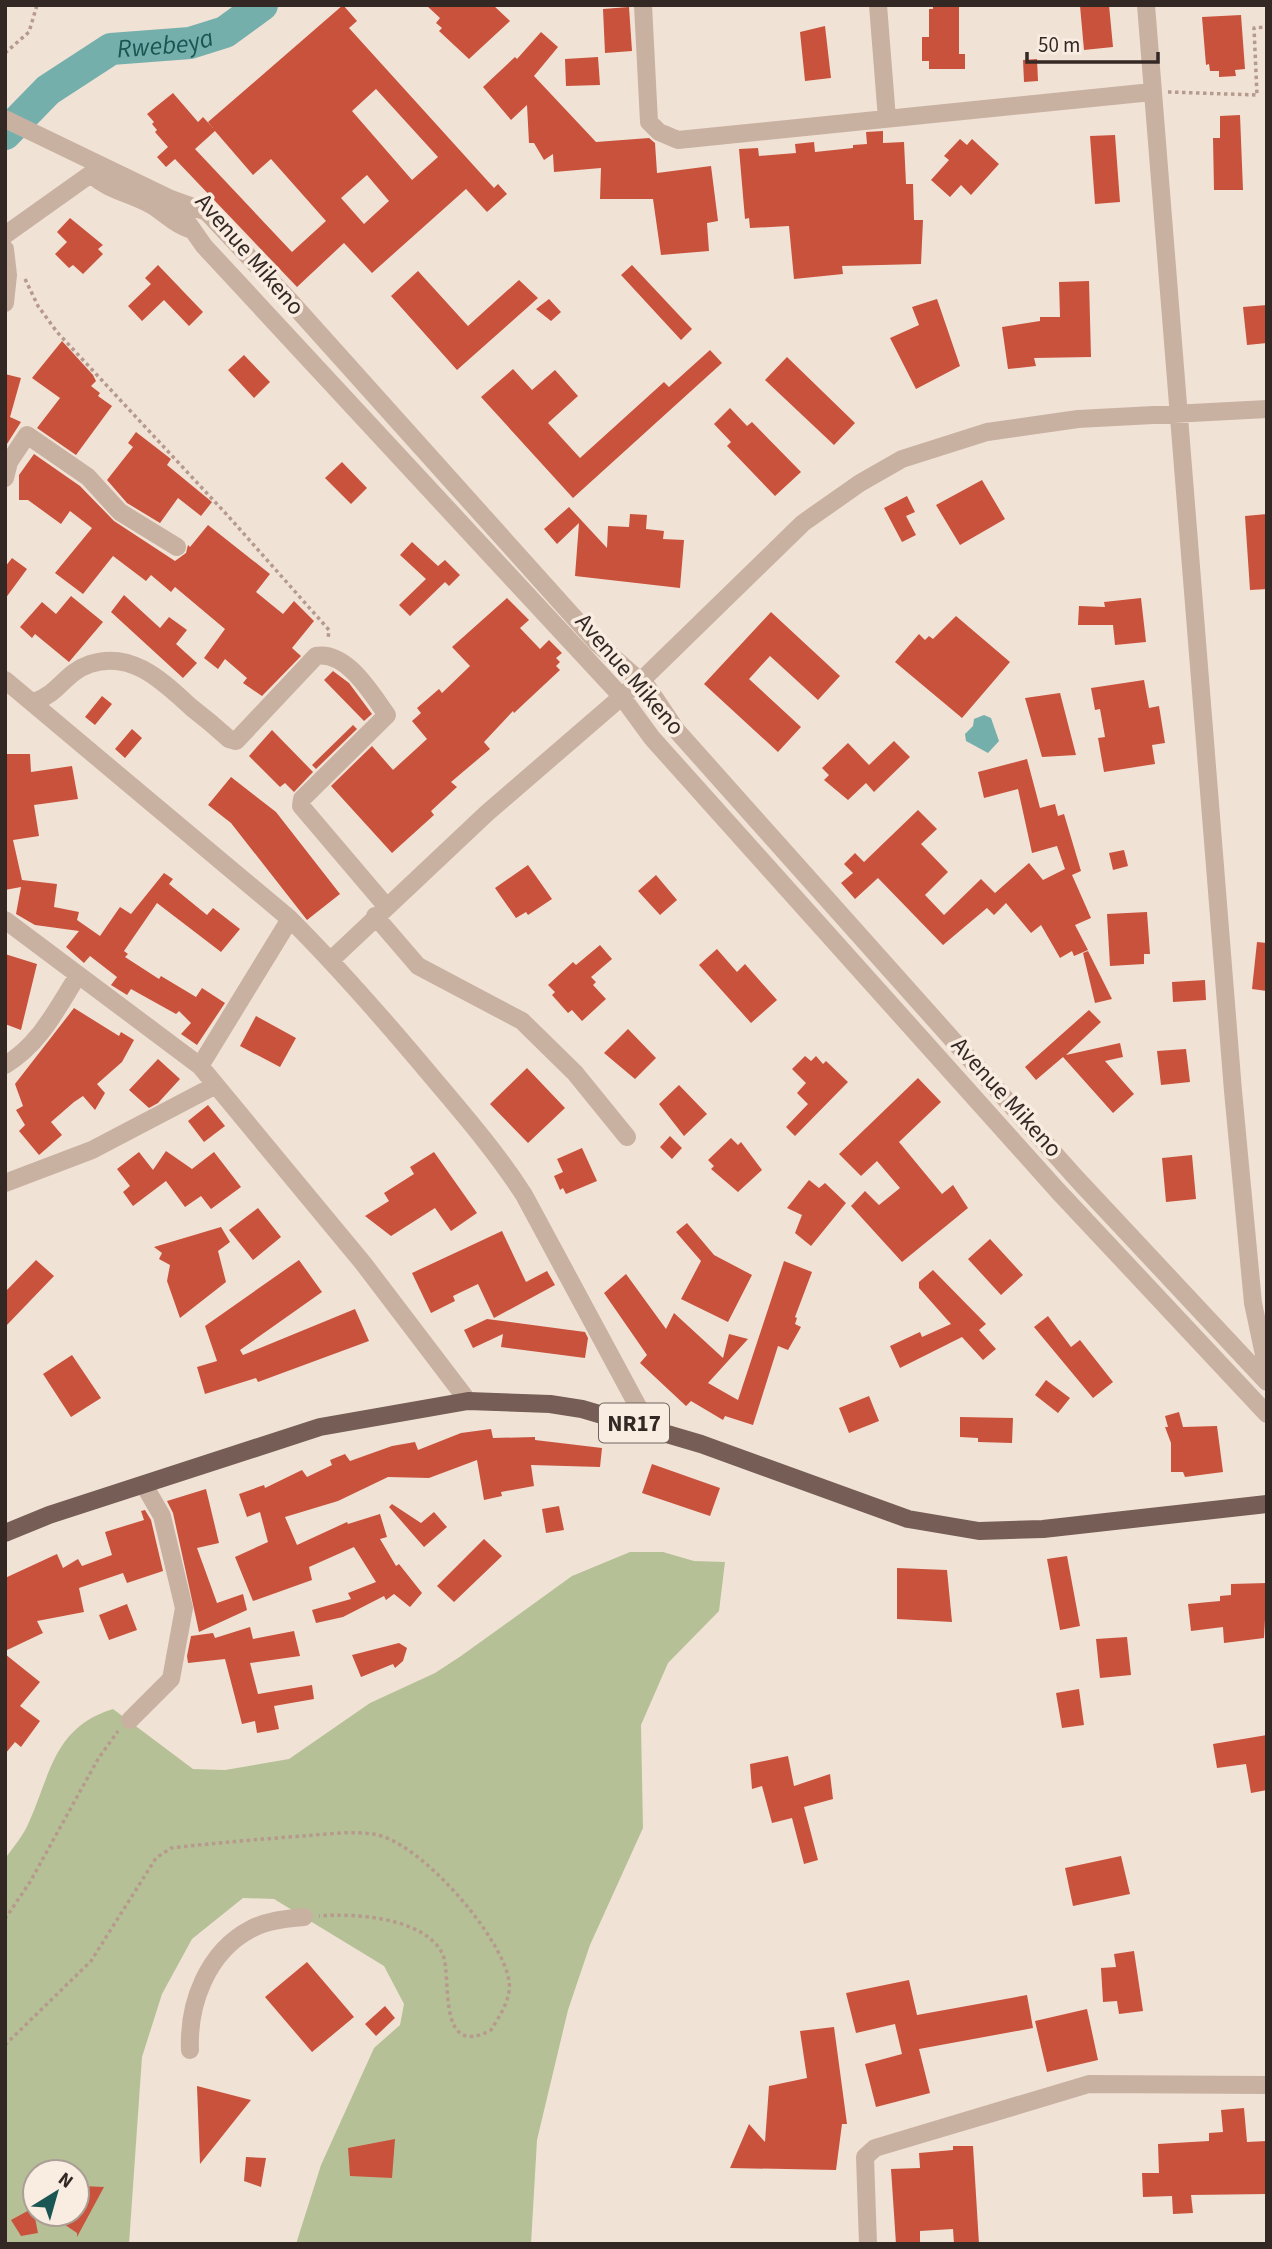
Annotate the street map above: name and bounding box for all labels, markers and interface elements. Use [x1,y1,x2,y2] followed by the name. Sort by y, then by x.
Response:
[116,19,218,67] water label: Rwebeya
[1027,21,1158,65] scale bar
[1038,30,1080,60] text: 50 m
[187,186,313,323] street label: Avenue Mikeno
[567,606,693,743] street label: Avenue Mikeno
[943,1029,1070,1165] street label: Avenue Mikeno
[599,1404,669,1442] road number: NR17
[21,2158,91,2228] north arrow
[52,2166,79,2195] text: N

